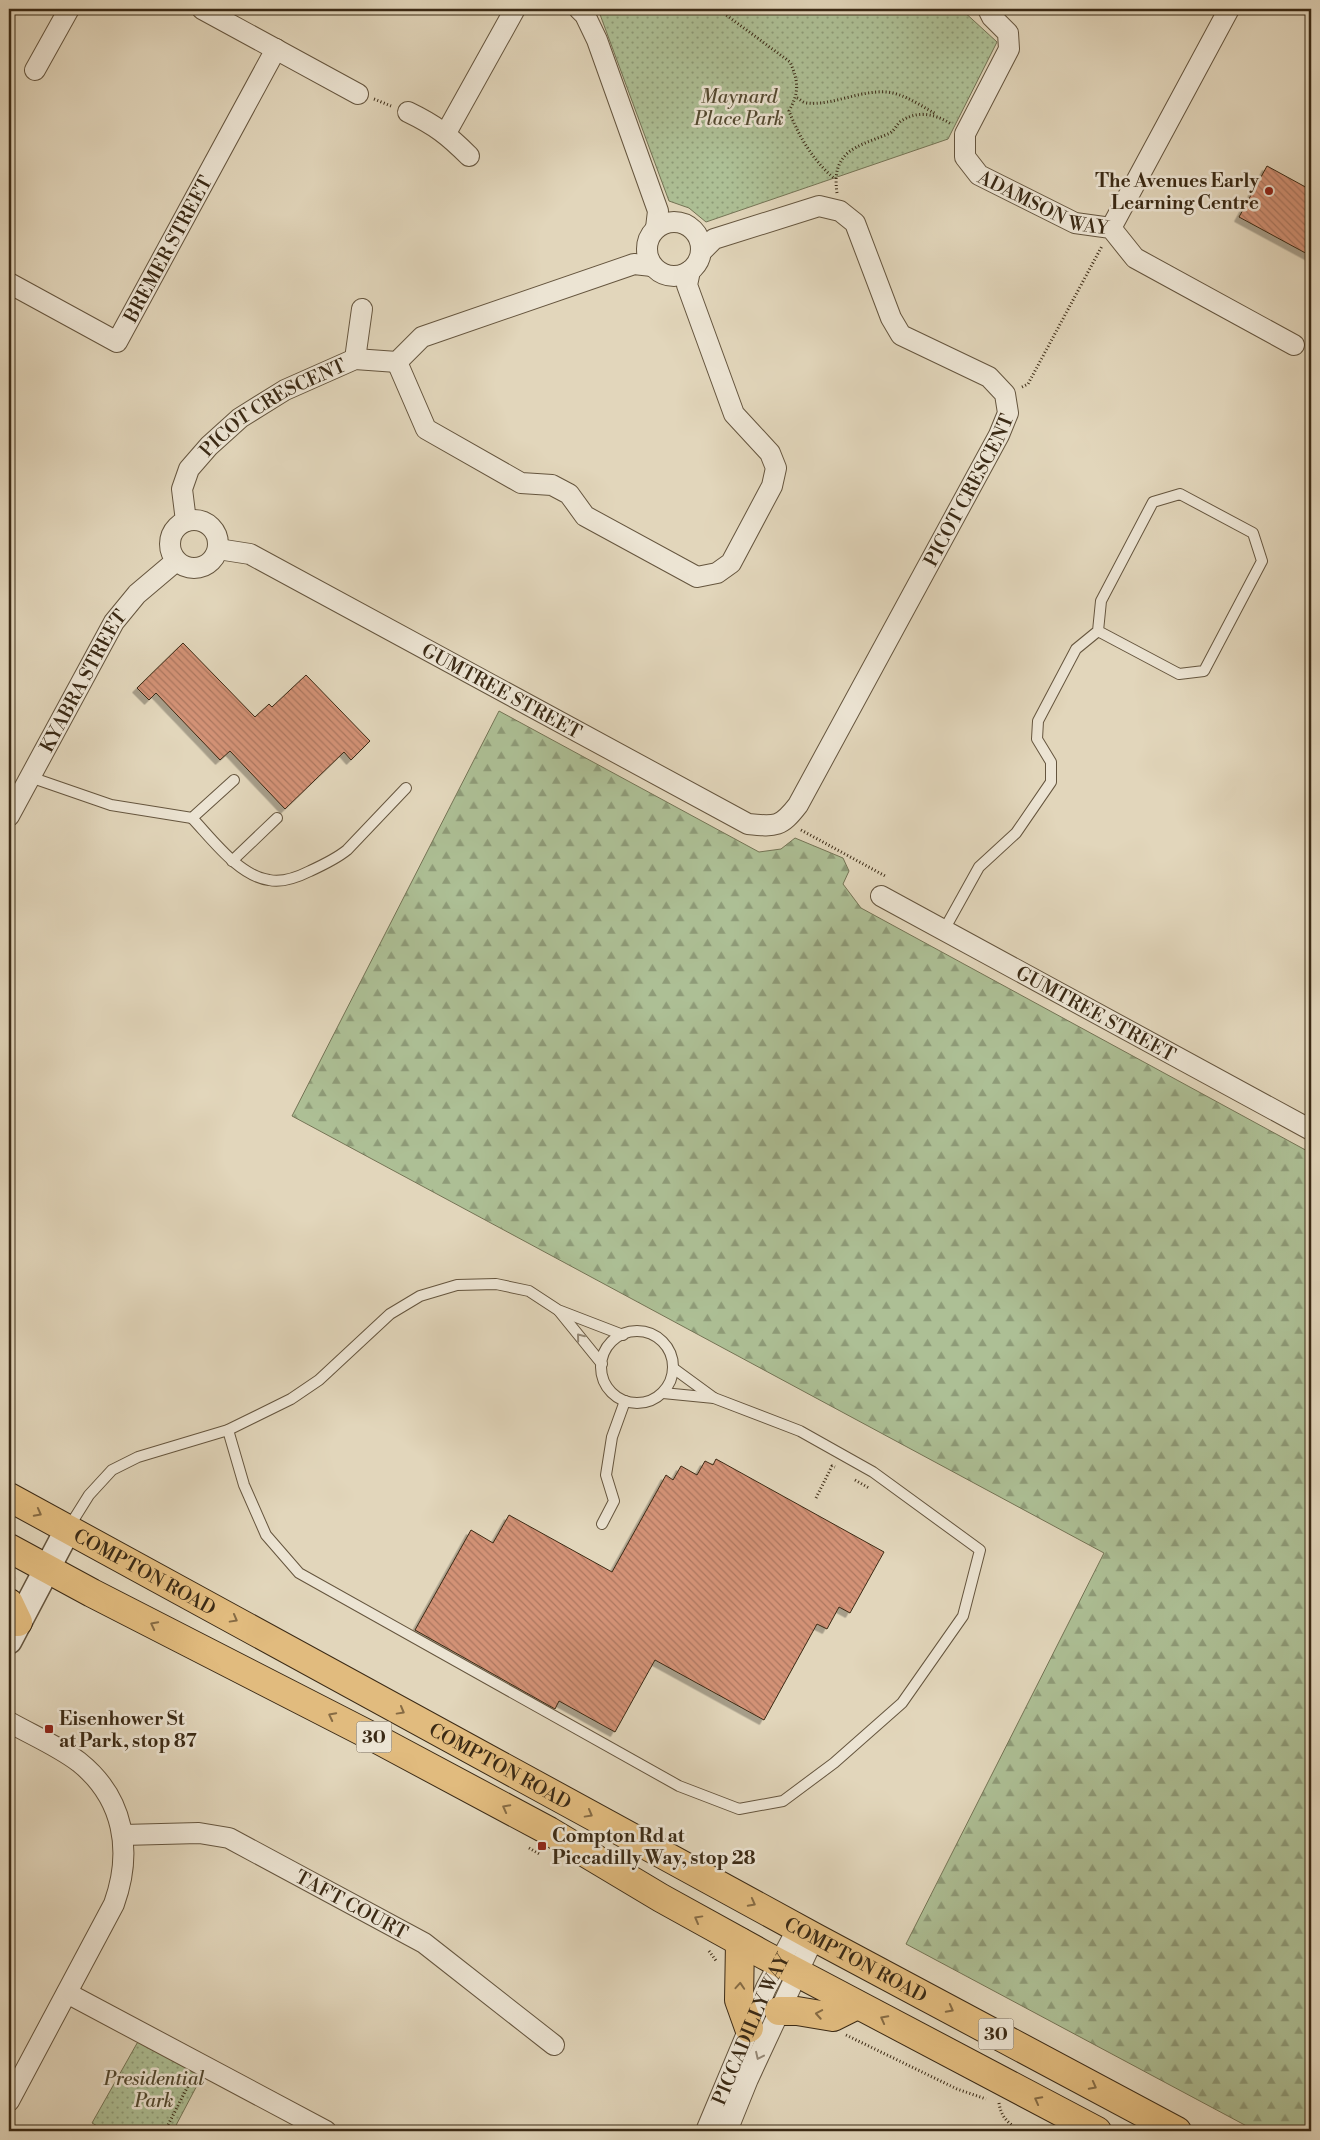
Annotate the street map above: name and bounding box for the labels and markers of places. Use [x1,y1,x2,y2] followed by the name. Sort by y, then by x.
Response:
[1095,169,1259,215] place label: The Avenues Early Learning Centre
[1263,185,1275,197] marker: The Avenues Early Learning Centre
[59,1707,197,1753] place label: Eisenhower St at Park, stop 87
[43,1723,55,1735] marker: Eisenhower St at Park, stop 87
[552,1824,756,1870] place label: Compton Rd at Piccadilly Way, stop 28
[536,1840,548,1852] marker: Compton Rd at Piccadilly Way, stop 28

